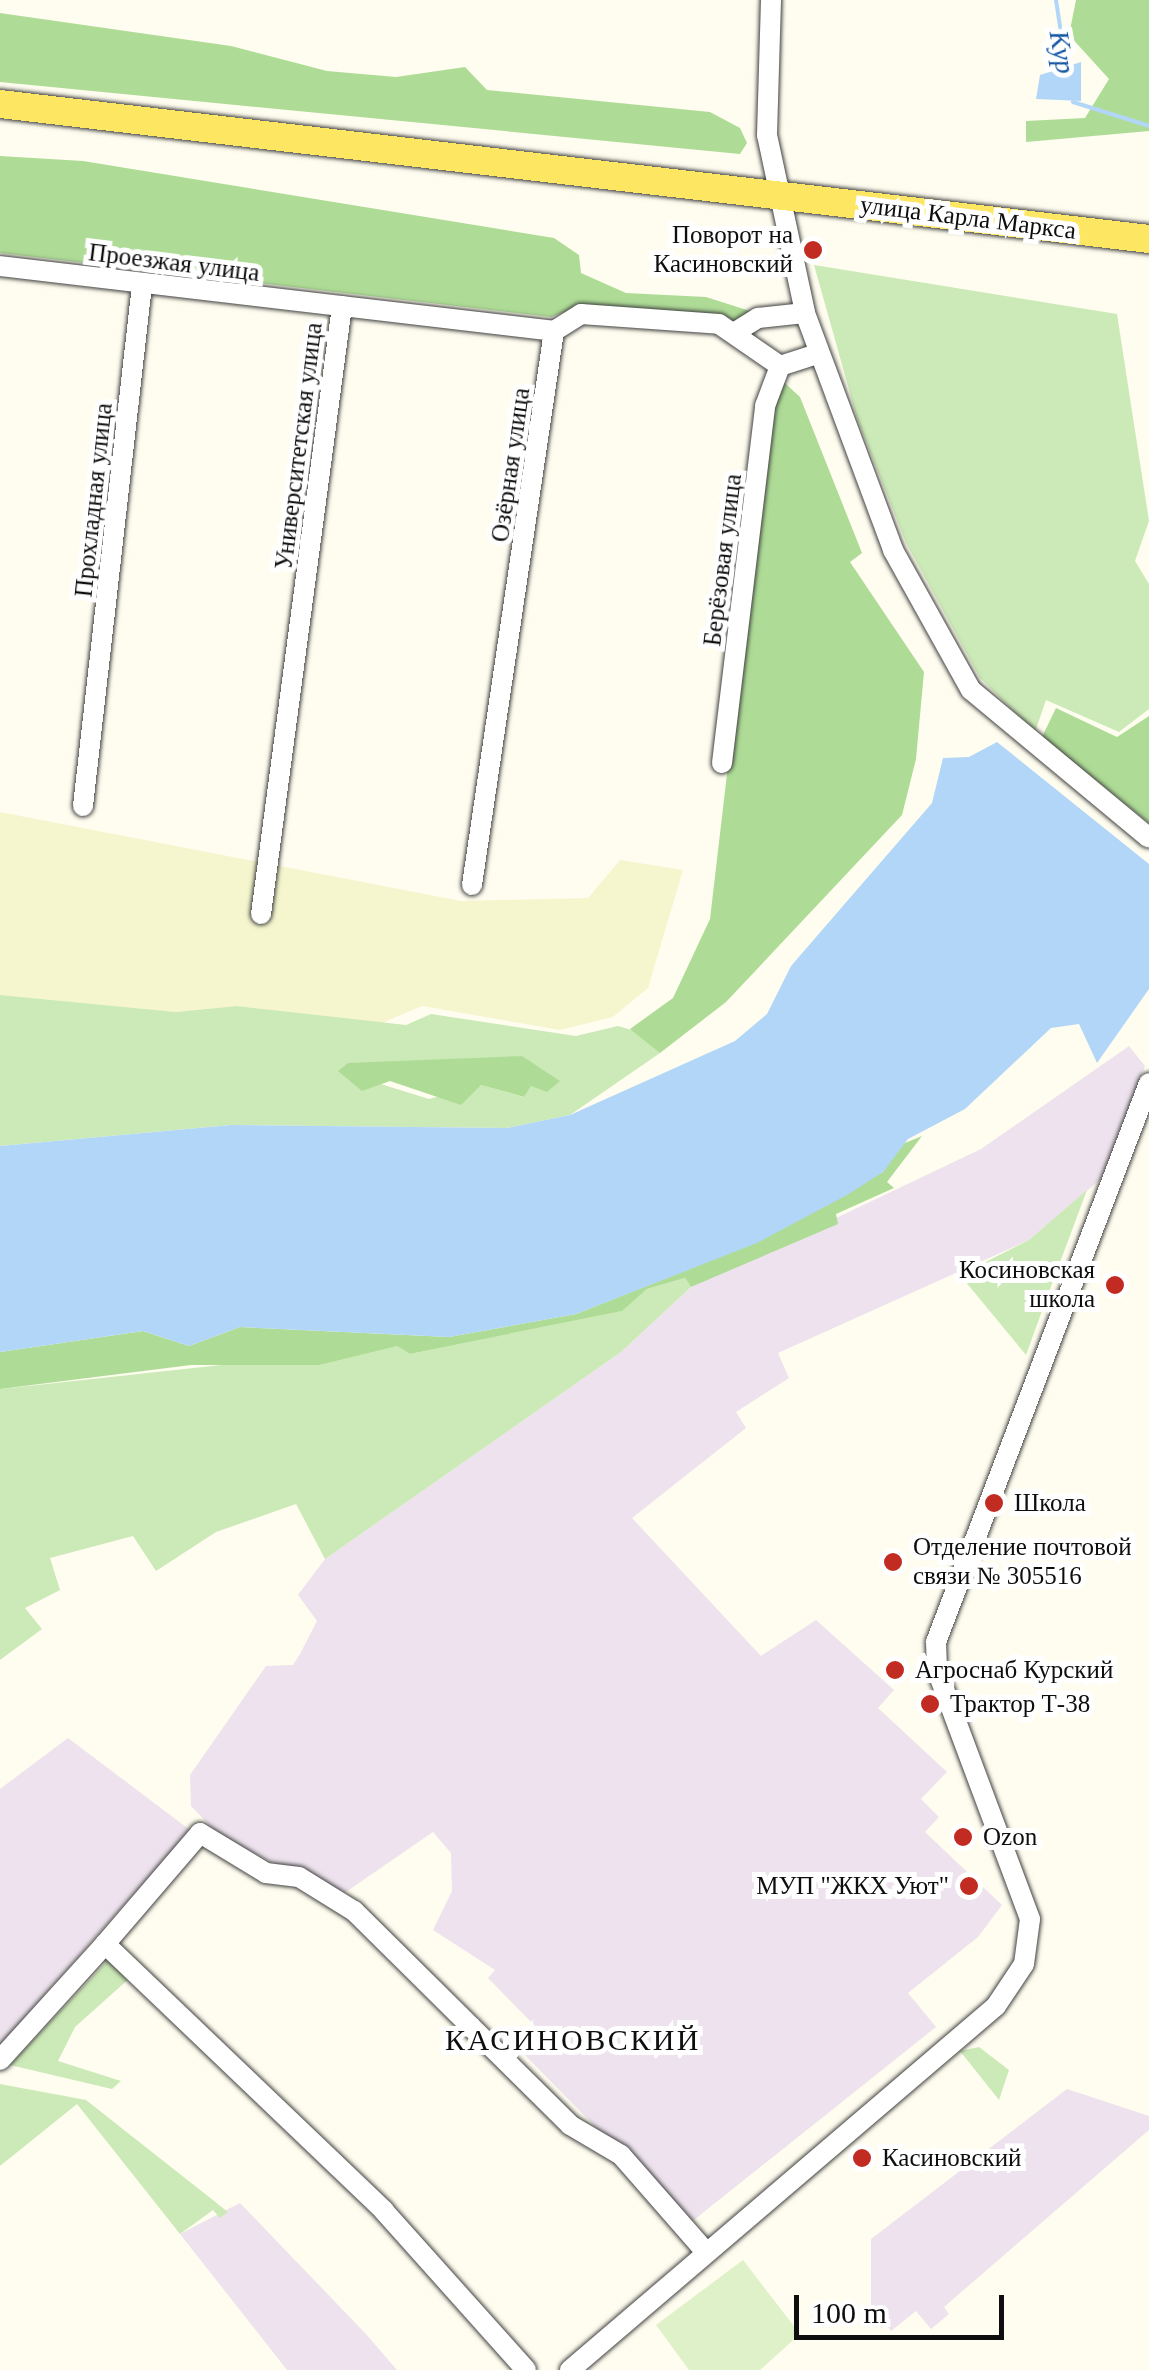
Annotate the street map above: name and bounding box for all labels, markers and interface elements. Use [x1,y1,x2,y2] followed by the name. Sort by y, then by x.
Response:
[1042,28,1082,76] water label: Кур
[858,190,1078,246] street label: улица Карла Маркса
[654,221,793,280] place label: Поворот на Касиновский
[87,238,261,288] street label: Проезжая улица
[802,239,824,261] marker: Поворот на Касиновский
[269,321,329,571] street label: Университетская улица
[485,386,537,544] street label: Озёрная улица
[69,401,119,599] street label: Прохладная улица
[698,472,748,648] street label: Берёзовая улица
[959,1256,1095,1315] place label: Косиновская школа
[1104,1274,1126,1296] marker: Косиновская школа
[1014,1488,1086,1518] place label: Школа
[983,1492,1005,1514] marker: Школа
[913,1533,1132,1592] place label: Отделение почтовой связи № 305516
[882,1551,904,1573] marker: Отделение почтовой связи № 305516
[915,1655,1113,1685] place label: Агроснаб Курский
[884,1659,906,1681] marker: Агроснаб Курский
[950,1689,1090,1719] place label: Трактор Т-38
[919,1693,941,1715] marker: Трактор Т-38
[983,1822,1037,1852] place label: Ozon
[952,1826,974,1848] marker: Ozon
[756,1871,949,1901] place label: МУП "ЖКХ Уют"
[958,1875,980,1897] marker: МУП "ЖКХ Уют"
[445,2022,701,2058] district label: КАСИНОВСКИЙ
[882,2143,1021,2173] place label: Касиновский
[851,2147,873,2169] marker: Касиновский
[799,2275,1009,2337] scale bar
[811,2296,887,2329] text: 100 m

